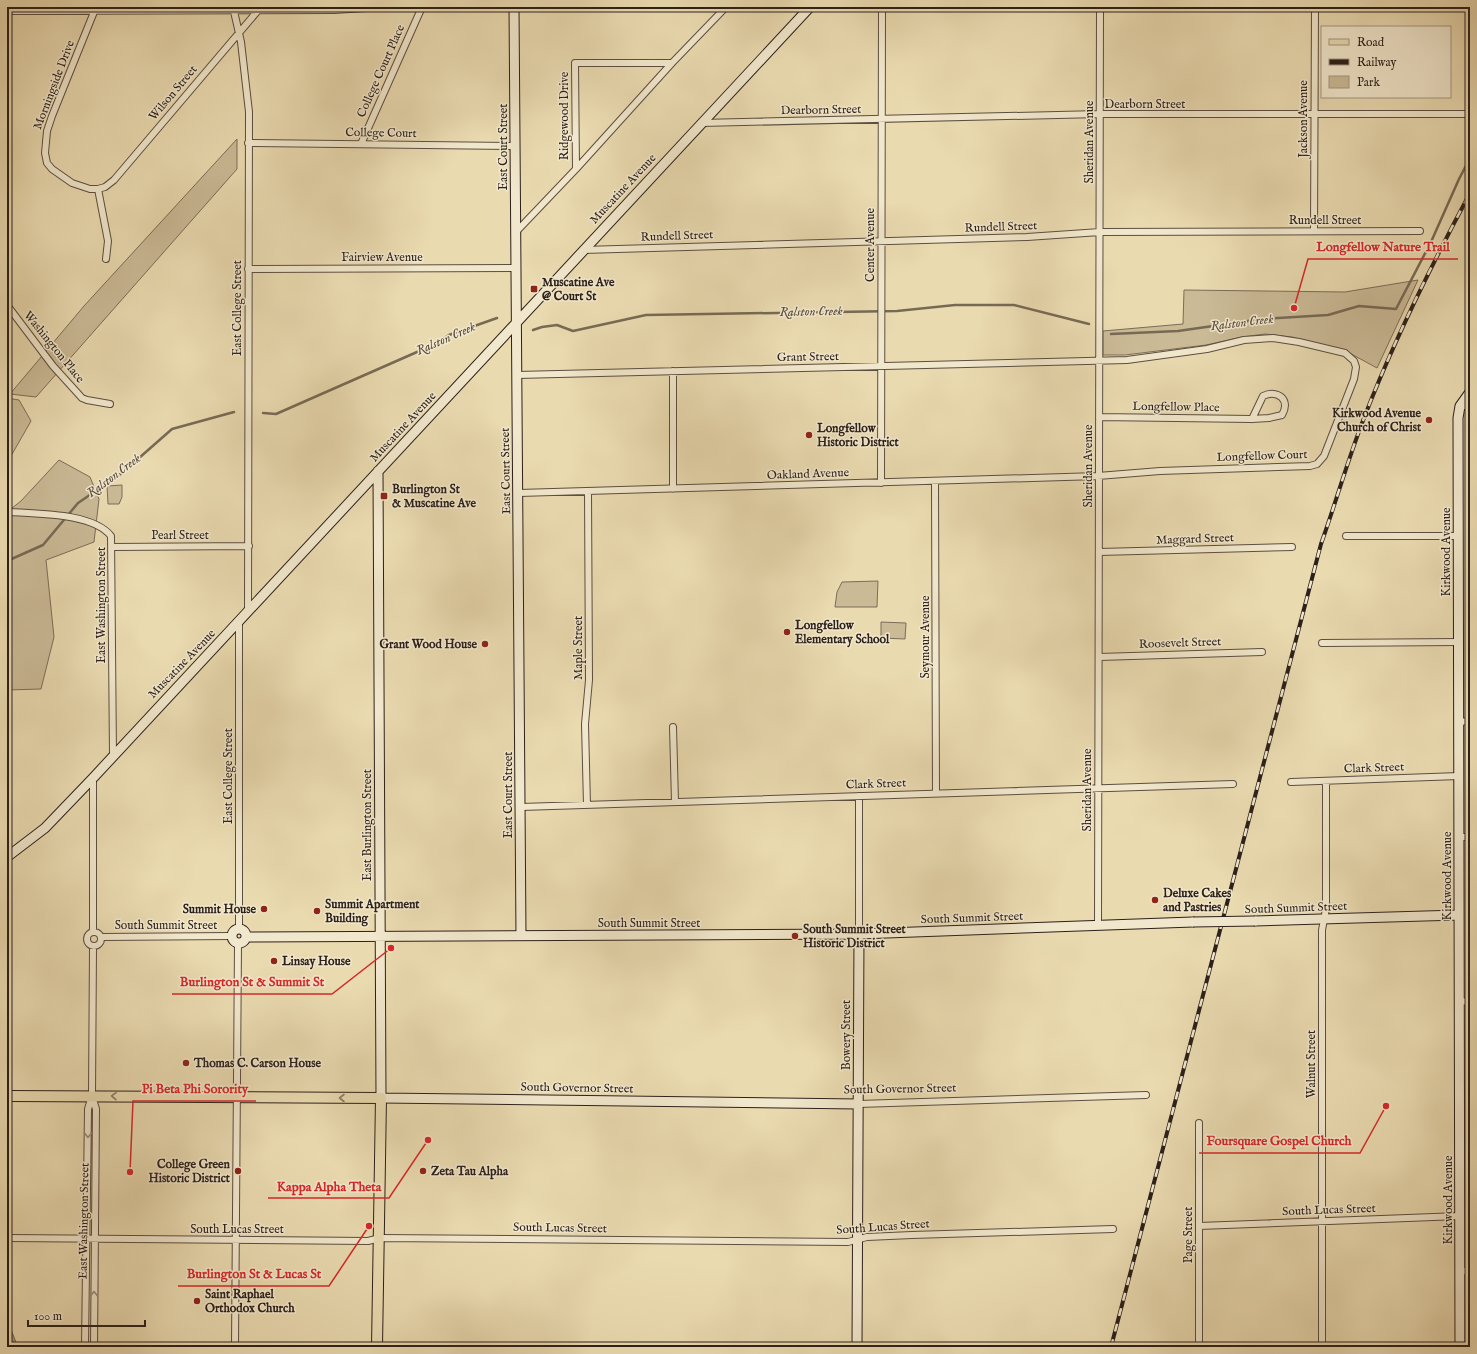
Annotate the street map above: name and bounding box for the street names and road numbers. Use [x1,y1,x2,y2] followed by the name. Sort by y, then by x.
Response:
[354,22,408,120] street label: College Court Place
[30,38,78,132] street label: Morningside Drive
[146,62,200,124] street label: Wilson Street
[557,71,572,160] street label: Ridgewood Drive
[1296,80,1312,160] street label: Jackson Avenue
[1105,97,1185,112] street label: Dearborn Street
[1082,100,1097,183] street label: Sheridan Avenue
[780,102,862,118] street label: Dearborn Street
[496,104,511,190] street label: East Court Street
[345,125,417,141] street label: College Court
[587,150,660,227] street label: Muscatine Avenue
[863,208,878,282] street label: Center Avenue
[1289,213,1361,228] street label: Rundell Street
[964,218,1038,236] street label: Rundell Street
[640,227,714,245] street label: Rundell Street
[341,250,423,265] street label: Fairview Avenue
[230,260,245,356] street label: East College Street
[20,308,88,386] street label: Washington Place
[777,349,839,365] street label: Grant Street
[367,388,440,465] street label: Muscatine Avenue
[1132,399,1220,415] street label: Longfellow Place
[1081,424,1096,507] street label: Sheridan Avenue
[498,428,514,514] street label: East Court Street
[1216,447,1308,465] street label: Longfellow Court
[767,465,850,483] street label: Oakland Avenue
[1439,507,1454,597] street label: Kirkwood Avenue
[151,528,209,543] street label: Pearl Street
[1156,530,1234,548] street label: Maggard Street
[94,547,109,663] street label: East Washington Street
[918,595,933,679] street label: Seymour Avenue
[571,616,587,680] street label: Maple Street
[145,626,219,702] street label: Muscatine Avenue
[1139,634,1221,652] street label: Roosevelt Street
[221,728,236,824] street label: East College Street
[1080,748,1095,831] street label: Sheridan Avenue
[501,752,516,838] street label: East Court Street
[1344,759,1404,777] street label: Clark Street
[360,769,375,881] street label: East Burlington Street
[846,775,906,793] street label: Clark Street
[1440,831,1455,921] street label: Kirkwood Avenue
[1244,899,1348,917] street label: South Summit Street
[920,909,1024,927] street label: South Summit Street
[598,916,700,931] street label: South Summit Street
[115,918,217,933] street label: South Summit Street
[839,1000,854,1070] street label: Bowery Street
[1304,1030,1319,1098] street label: Walnut Street
[521,1080,633,1096] street label: South Governor Street
[844,1081,956,1097] street label: South Governor Street
[1441,1155,1456,1245] street label: Kirkwood Avenue
[75,1163,93,1279] street label: East Washington Street
[1282,1201,1376,1219] street label: South Lucas Street
[1181,1207,1196,1263] street label: Page Street
[836,1216,930,1238] street label: South Lucas Street
[513,1220,607,1236] street label: South Lucas Street
[190,1222,284,1237] street label: South Lucas Street

